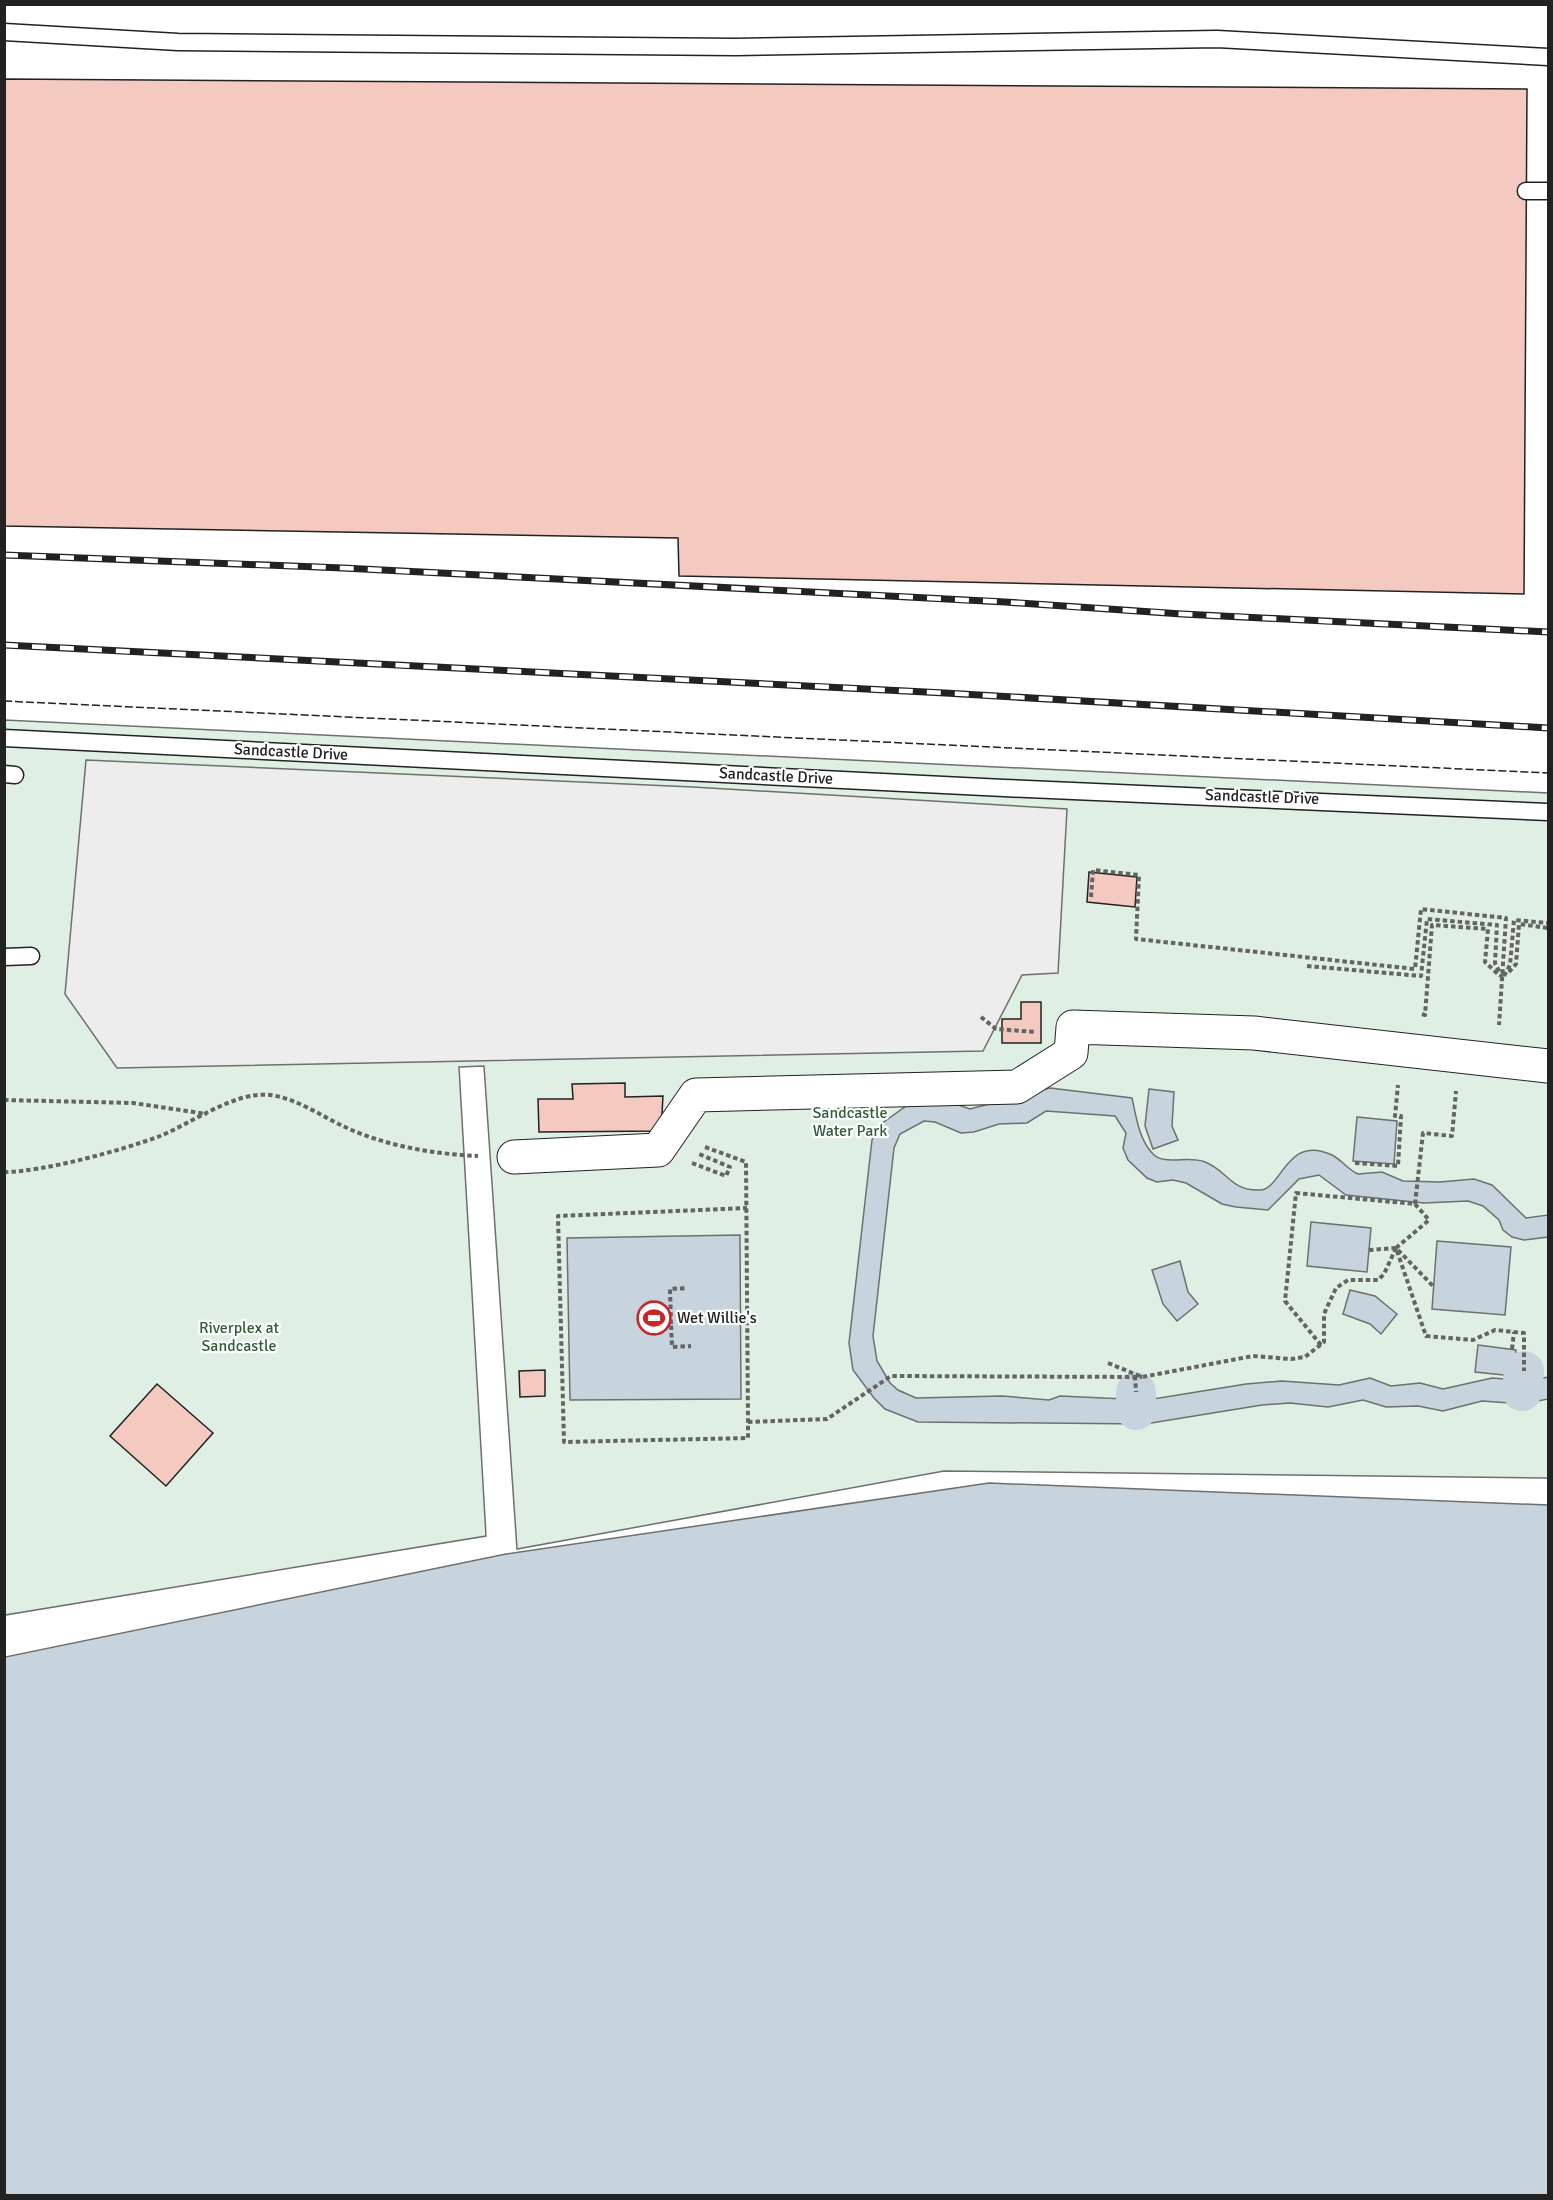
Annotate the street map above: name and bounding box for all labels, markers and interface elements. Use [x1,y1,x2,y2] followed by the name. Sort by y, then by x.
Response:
[233,739,349,765] street label: Sandcastle Drive
[718,763,834,789] street label: Sandcastle Drive
[1205,785,1319,809] street label: Sandcastle Drive
[812,1103,888,1141] park label: Sandcastle Water Park
[636,1300,672,1336] sports icon: Wet Willie's
[677,1308,757,1328] place label: Wet Willie's
[199,1318,279,1356] park label: Riverplex at Sandcastle

